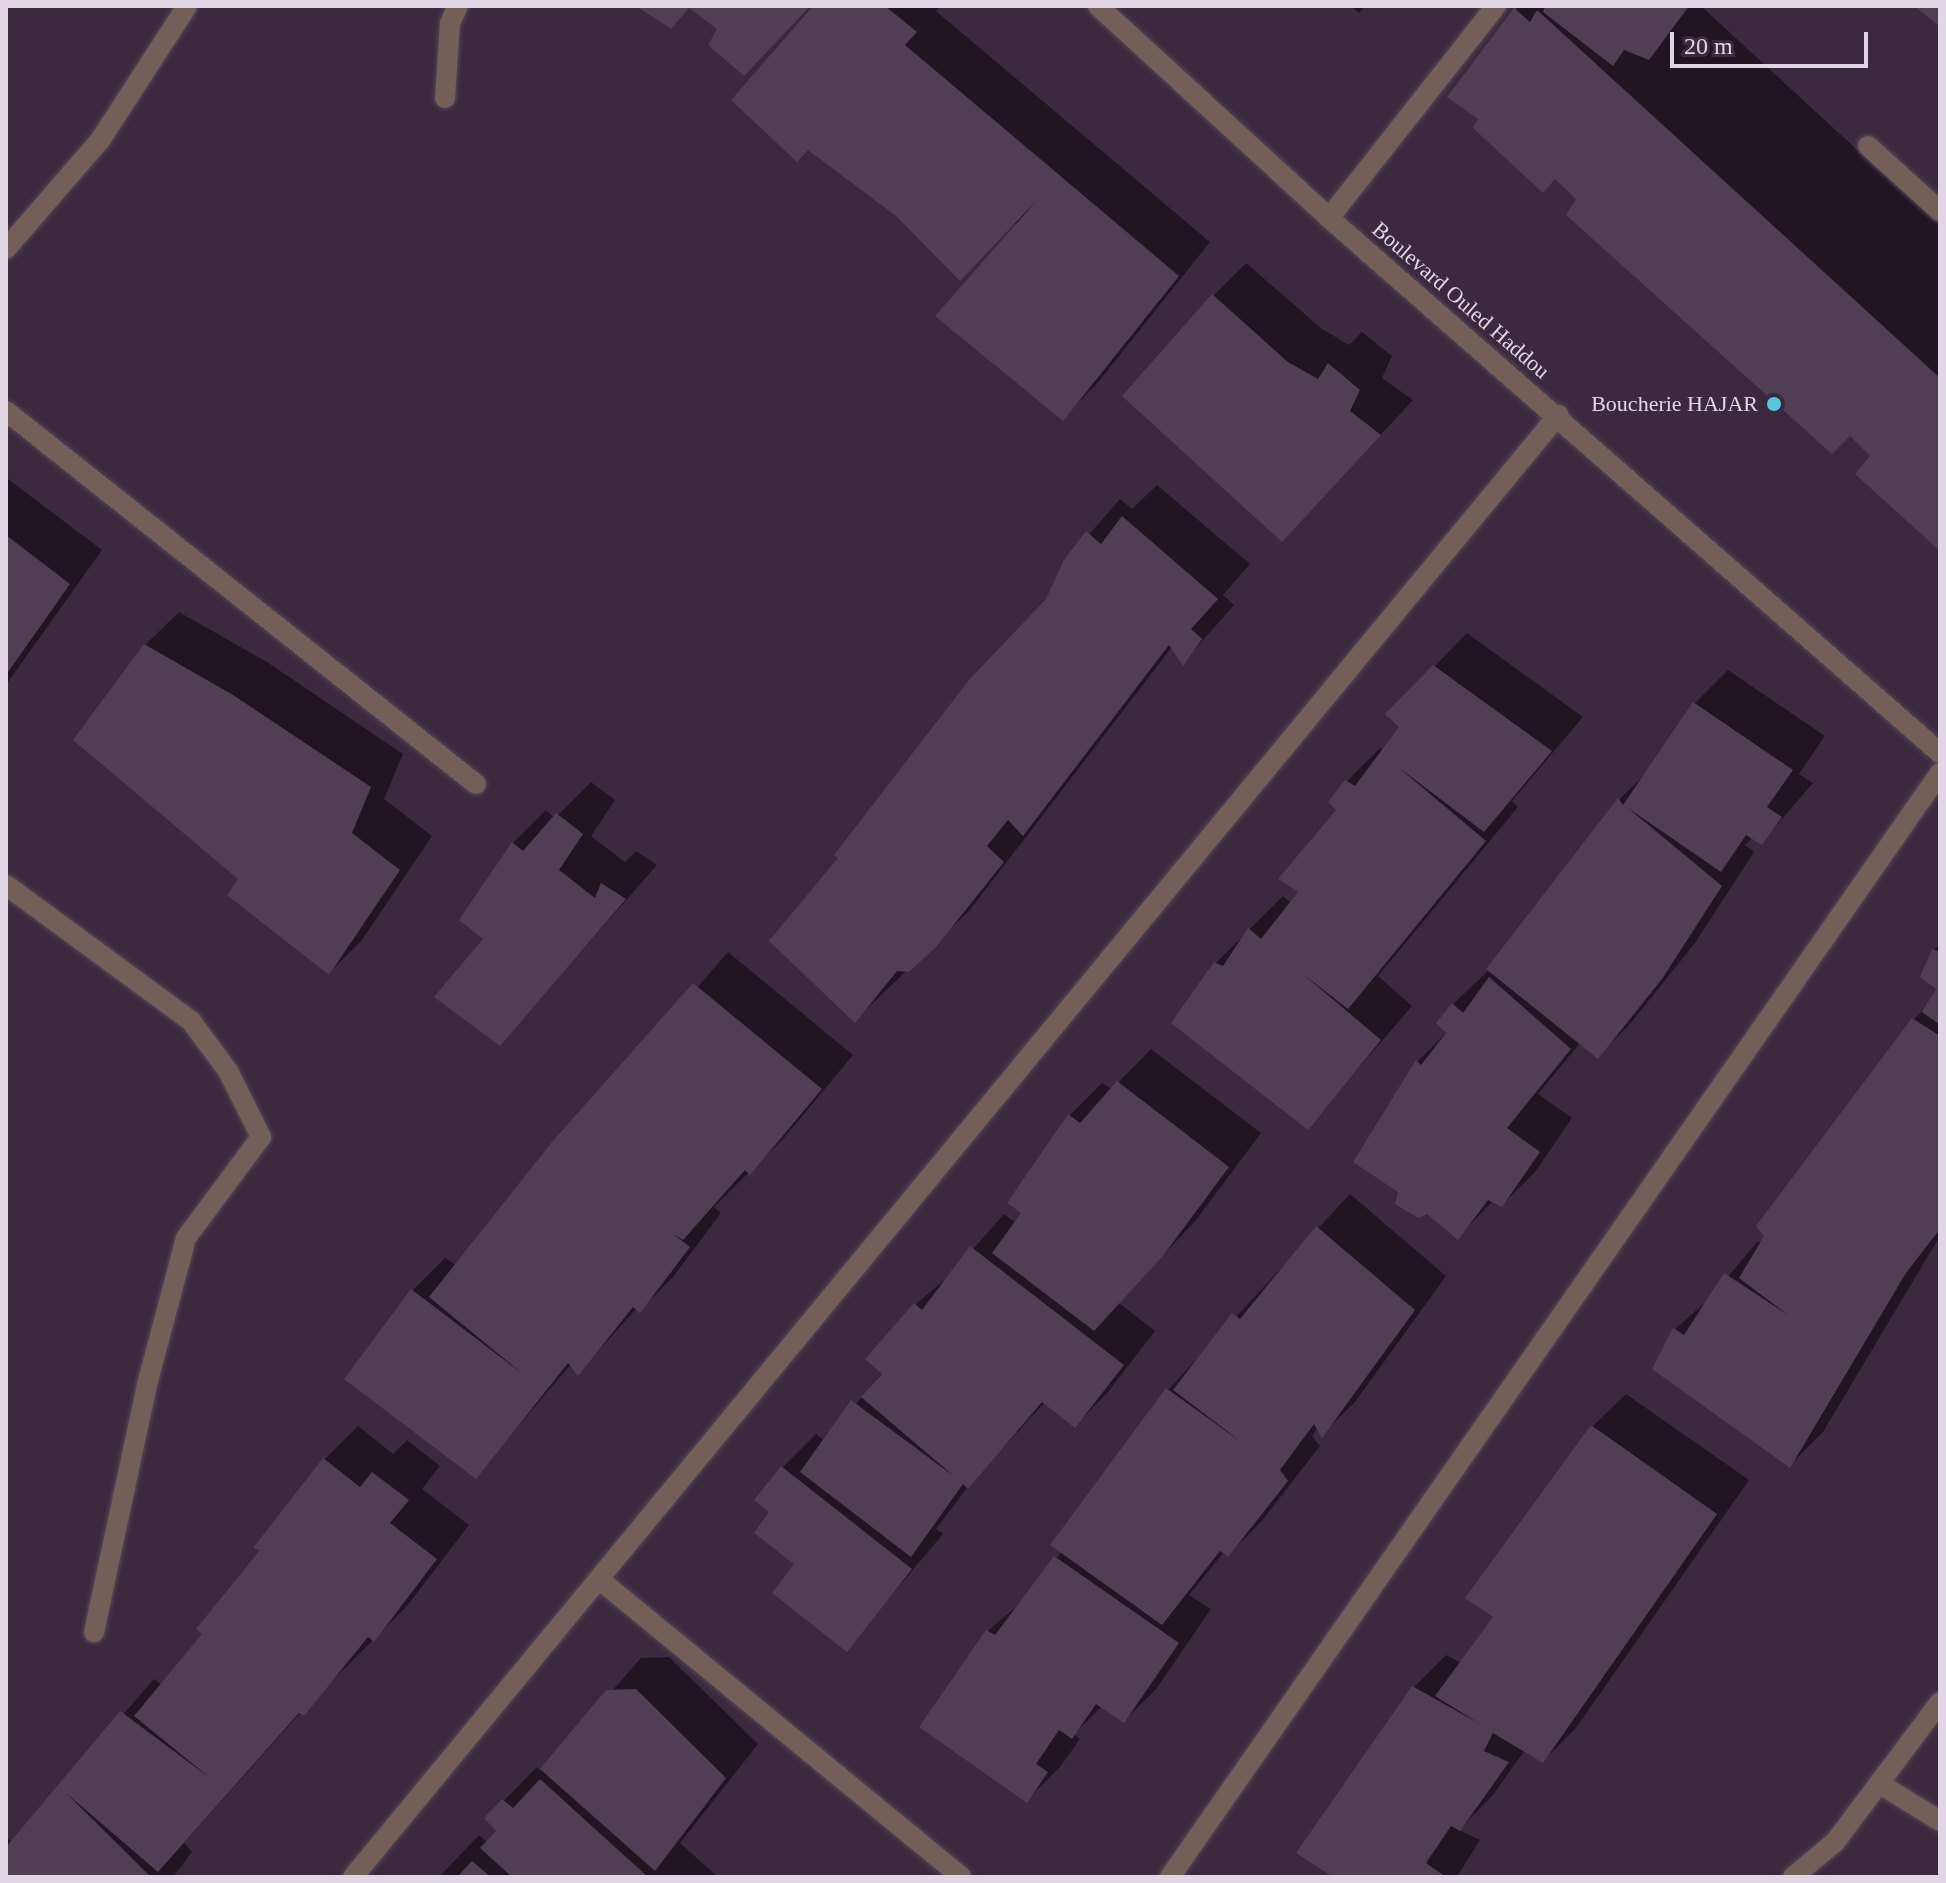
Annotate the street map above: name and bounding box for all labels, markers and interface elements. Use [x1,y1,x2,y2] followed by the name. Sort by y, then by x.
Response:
[1674,16,1872,66] scale bar
[1684,33,1733,59] text: 20 m
[1361,210,1561,390] street label: Boulevard Ouled Haddou
[1584,391,1758,417] place label: Boucherie HAJAR
[1765,395,1783,413] marker: Boucherie HAJAR

